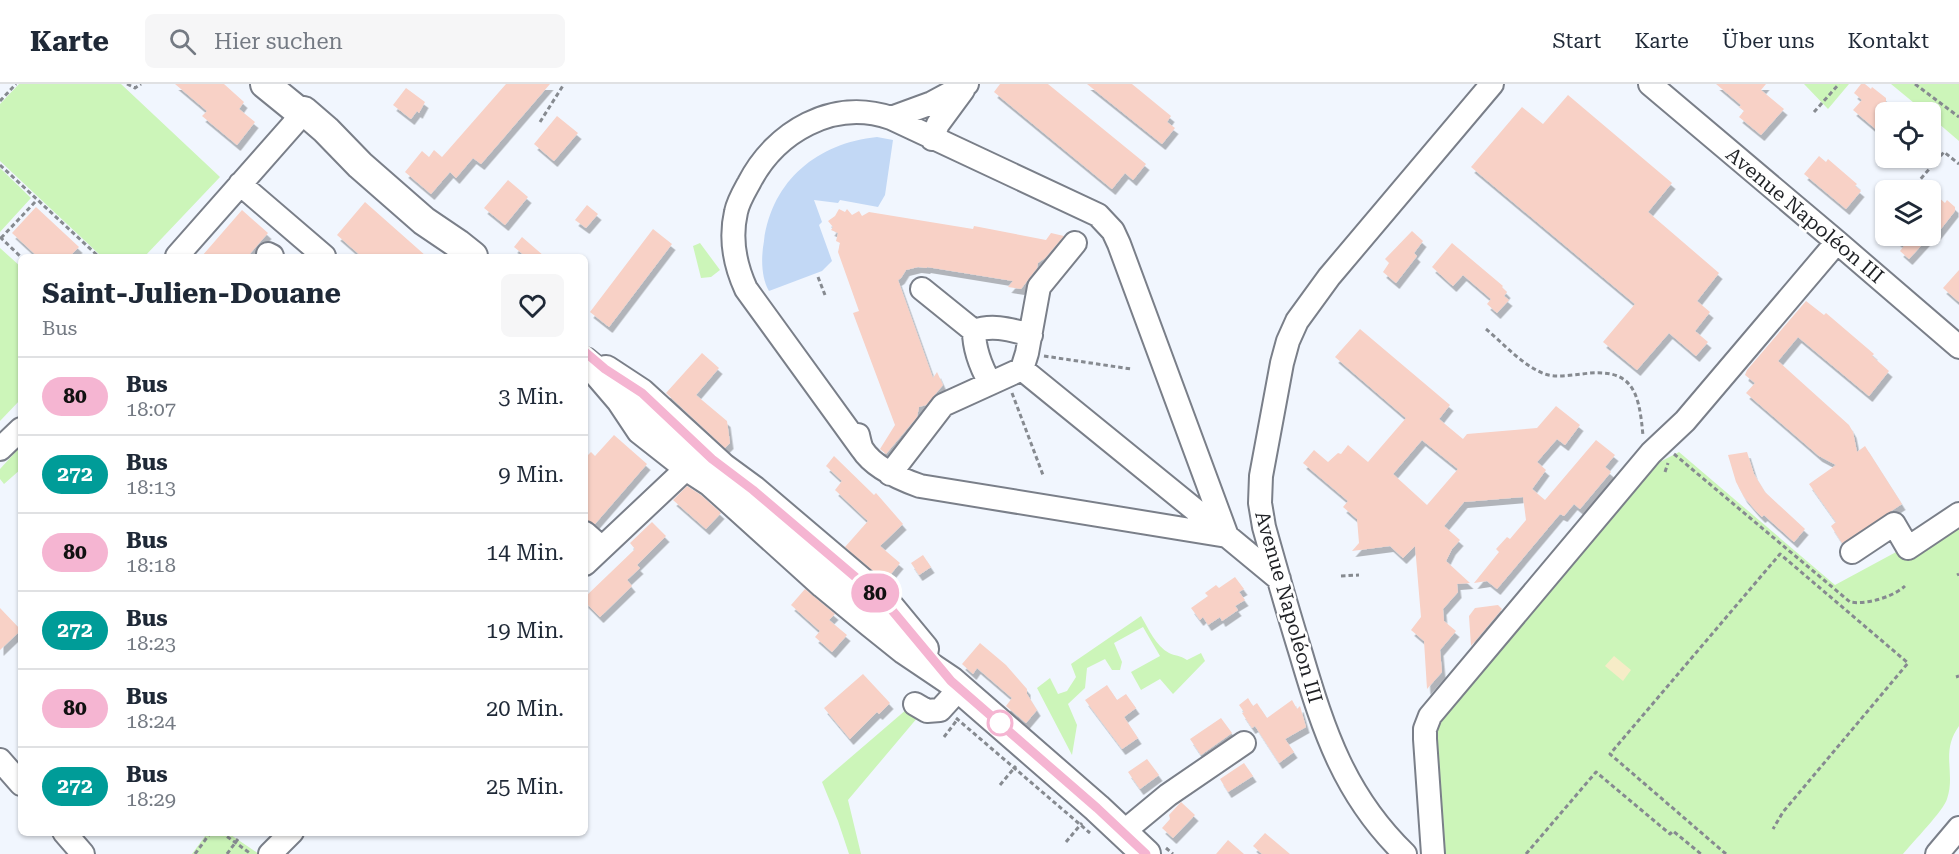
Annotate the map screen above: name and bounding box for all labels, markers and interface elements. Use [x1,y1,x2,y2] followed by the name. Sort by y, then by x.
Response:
[145,14,565,68] search box
[30,25,109,58] text: Karte
[166,25,199,58] icon: search
[214,29,343,54] text: Hier suchen
[1553,29,1601,53] text: Start
[1634,29,1689,53] text: Karte
[1722,29,1814,53] text: Über uns
[1847,29,1929,53] text: Kontakt
[1875,102,1941,246] map controls
[1875,102,1941,168] button: locate
[1721,142,1889,288] street label: Avenue Napoléon III
[1875,180,1941,246] button: layers
[501,274,564,337] button: heart
[42,277,341,310] text: Saint-Julien-Douane
[42,316,77,340] text: Bus
[126,372,168,397] text: Bus
[63,384,87,408] text: 80
[498,384,564,409] text: 3 Min.
[126,397,176,421] text: 18:07
[126,450,168,475] text: Bus
[57,462,93,486] text: 272
[498,462,564,487] text: 9 Min.
[126,475,176,499] text: 18:13
[1250,508,1328,706] street label: Avenue Napoléon III
[126,528,168,553] text: Bus
[63,540,87,564] text: 80
[486,540,564,565] text: 14 Min.
[126,553,176,577] text: 18:18
[848,574,902,612] line badge: 80
[863,581,887,605] text: 80
[126,606,168,631] text: Bus
[57,618,93,642] text: 272
[486,618,564,643] text: 19 Min.
[126,631,176,655] text: 18:23
[126,684,168,709] text: Bus
[63,696,87,720] text: 80
[486,696,564,721] text: 20 Min.
[126,709,176,733] text: 18:24
[987,710,1013,736] unlabelled marker
[126,762,168,787] text: Bus
[57,774,93,798] text: 272
[486,774,564,799] text: 25 Min.
[126,787,176,811] text: 18:29

